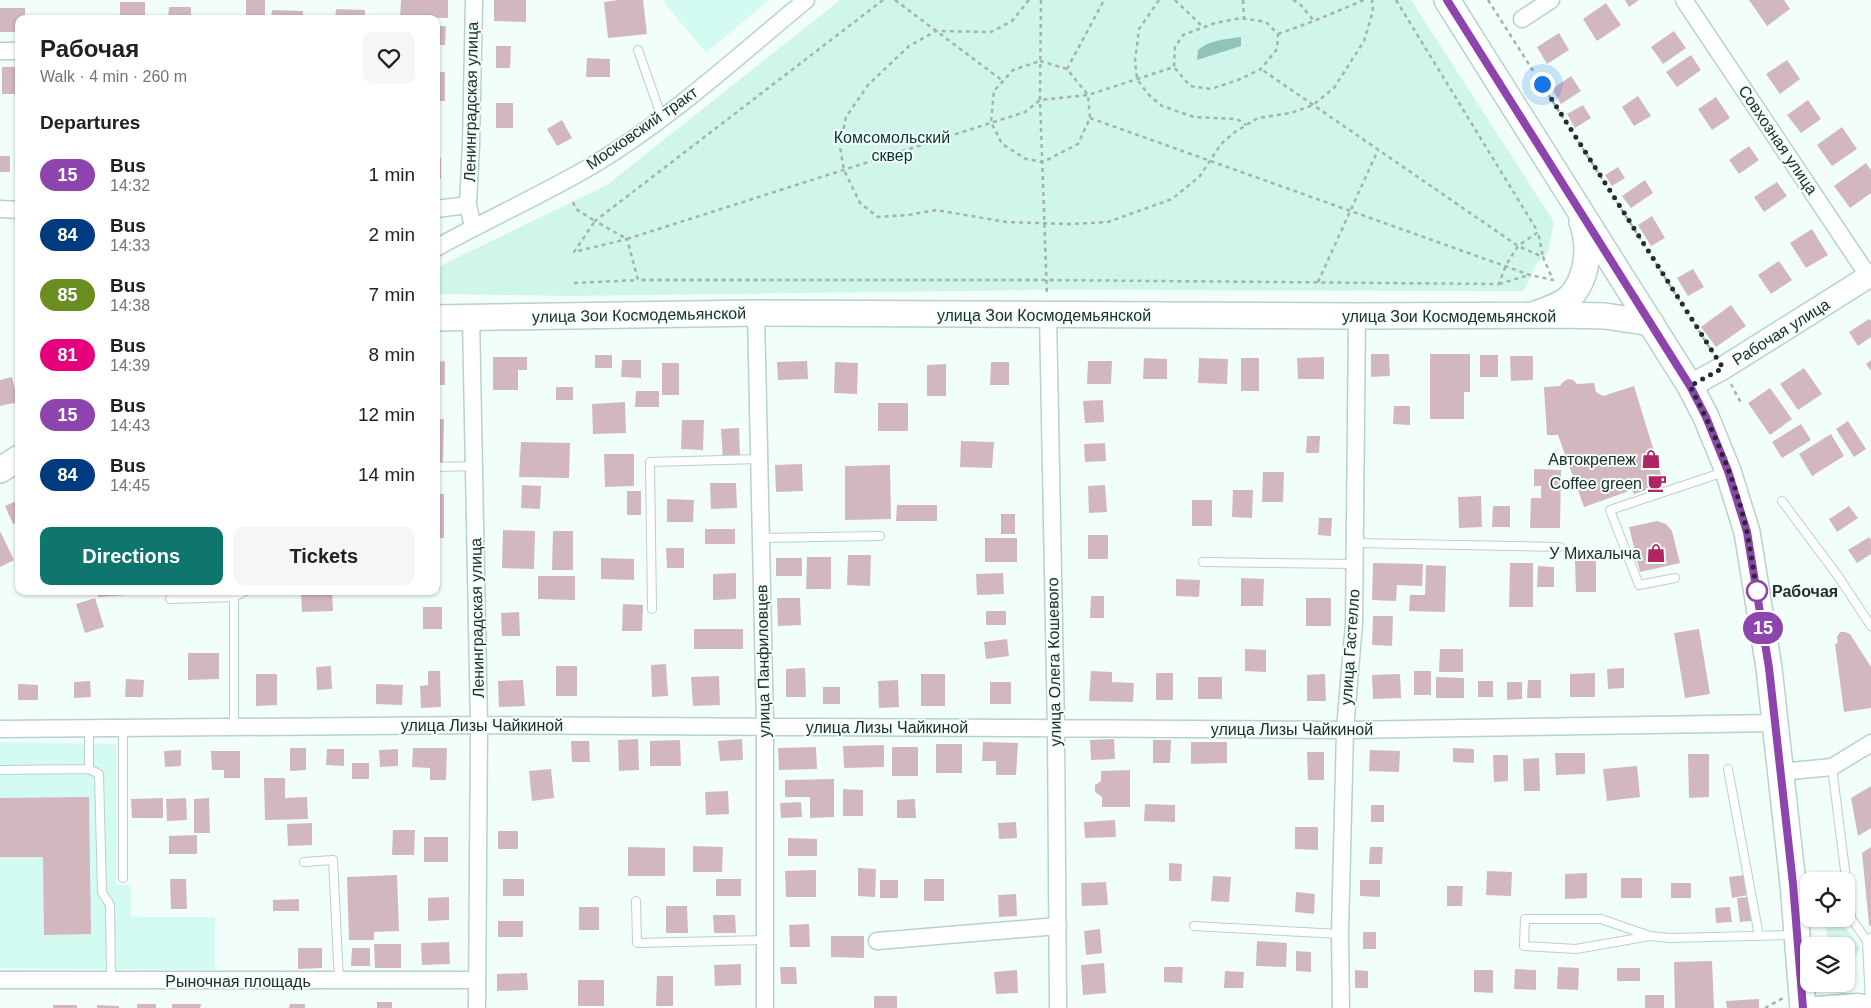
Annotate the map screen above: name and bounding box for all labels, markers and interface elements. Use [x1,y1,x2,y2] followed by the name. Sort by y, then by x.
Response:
[461,22,481,182] street label: Ленинградская улица
[363,32,415,84] button: heart
[40,35,139,62] text: Рабочая
[40,68,187,85] text: Walk · 4 min · 260 m
[1530,72,1555,97] your location
[1735,82,1821,198] street label: Совхозная улица
[583,83,701,173] street label: Московский тракт
[40,112,140,133] text: Departures
[834,129,950,164] park label: Комсомольский сквер
[110,155,146,176] text: Bus
[369,164,415,185] text: 1 min
[57,165,78,185] text: 15
[110,177,150,194] text: 14:32
[110,215,146,236] text: Bus
[369,224,415,245] text: 2 min
[57,225,78,245] text: 84
[110,237,150,254] text: 14:33
[110,275,146,296] text: Bus
[369,284,415,305] text: 7 min
[57,285,78,305] text: 85
[1729,295,1833,369] street label: Рабочая улица
[110,297,150,314] text: 14:38
[532,305,746,325] street label: улица Зои Космодемьянской
[937,307,1151,324] street label: улица Зои Космодемьянской
[1342,308,1556,325] street label: улица Зои Космодемьянской
[110,335,146,356] text: Bus
[369,344,415,365] text: 8 min
[57,345,78,365] text: 81
[110,357,150,374] text: 14:39
[110,395,146,416] text: Bus
[358,404,415,425] text: 12 min
[57,405,78,425] text: 15
[110,417,150,434] text: 14:43
[1640,448,1662,470] shop icon: Автокрепеж
[1548,451,1636,468] place label: Автокрепеж
[110,455,146,476] text: Bus
[358,464,415,485] text: 14 min
[57,465,78,485] text: 84
[1646,472,1668,494] cafe icon: Coffee green
[1550,475,1642,492] place label: Coffee green
[110,477,150,494] text: 14:45
[40,527,223,585] button: Directions
[233,527,415,585] button: Tickets
[467,538,487,698] street label: Ленинградская улица
[1645,542,1667,564] shop icon: У Михалыча
[1549,545,1641,562] place label: У Михалыча
[1044,577,1064,747] street label: улица Олега Кошевого
[1746,580,1768,602] marker: Рабочая
[1772,583,1838,600] place label: Рабочая
[753,584,773,738] street label: улица Панфиловцев
[1337,588,1363,706] street label: улица Гастелло
[1740,612,1786,644] line badge: 15
[1753,618,1773,638] text: 15
[401,717,563,734] street label: улица Лизы Чайкиной
[806,719,968,736] street label: улица Лизы Чайкиной
[1211,721,1373,738] street label: улица Лизы Чайкиной
[1800,872,1855,992] map controls
[1800,872,1855,927] button: locate
[1800,937,1855,992] button: layers
[165,973,311,990] street label: Рыночная площадь

